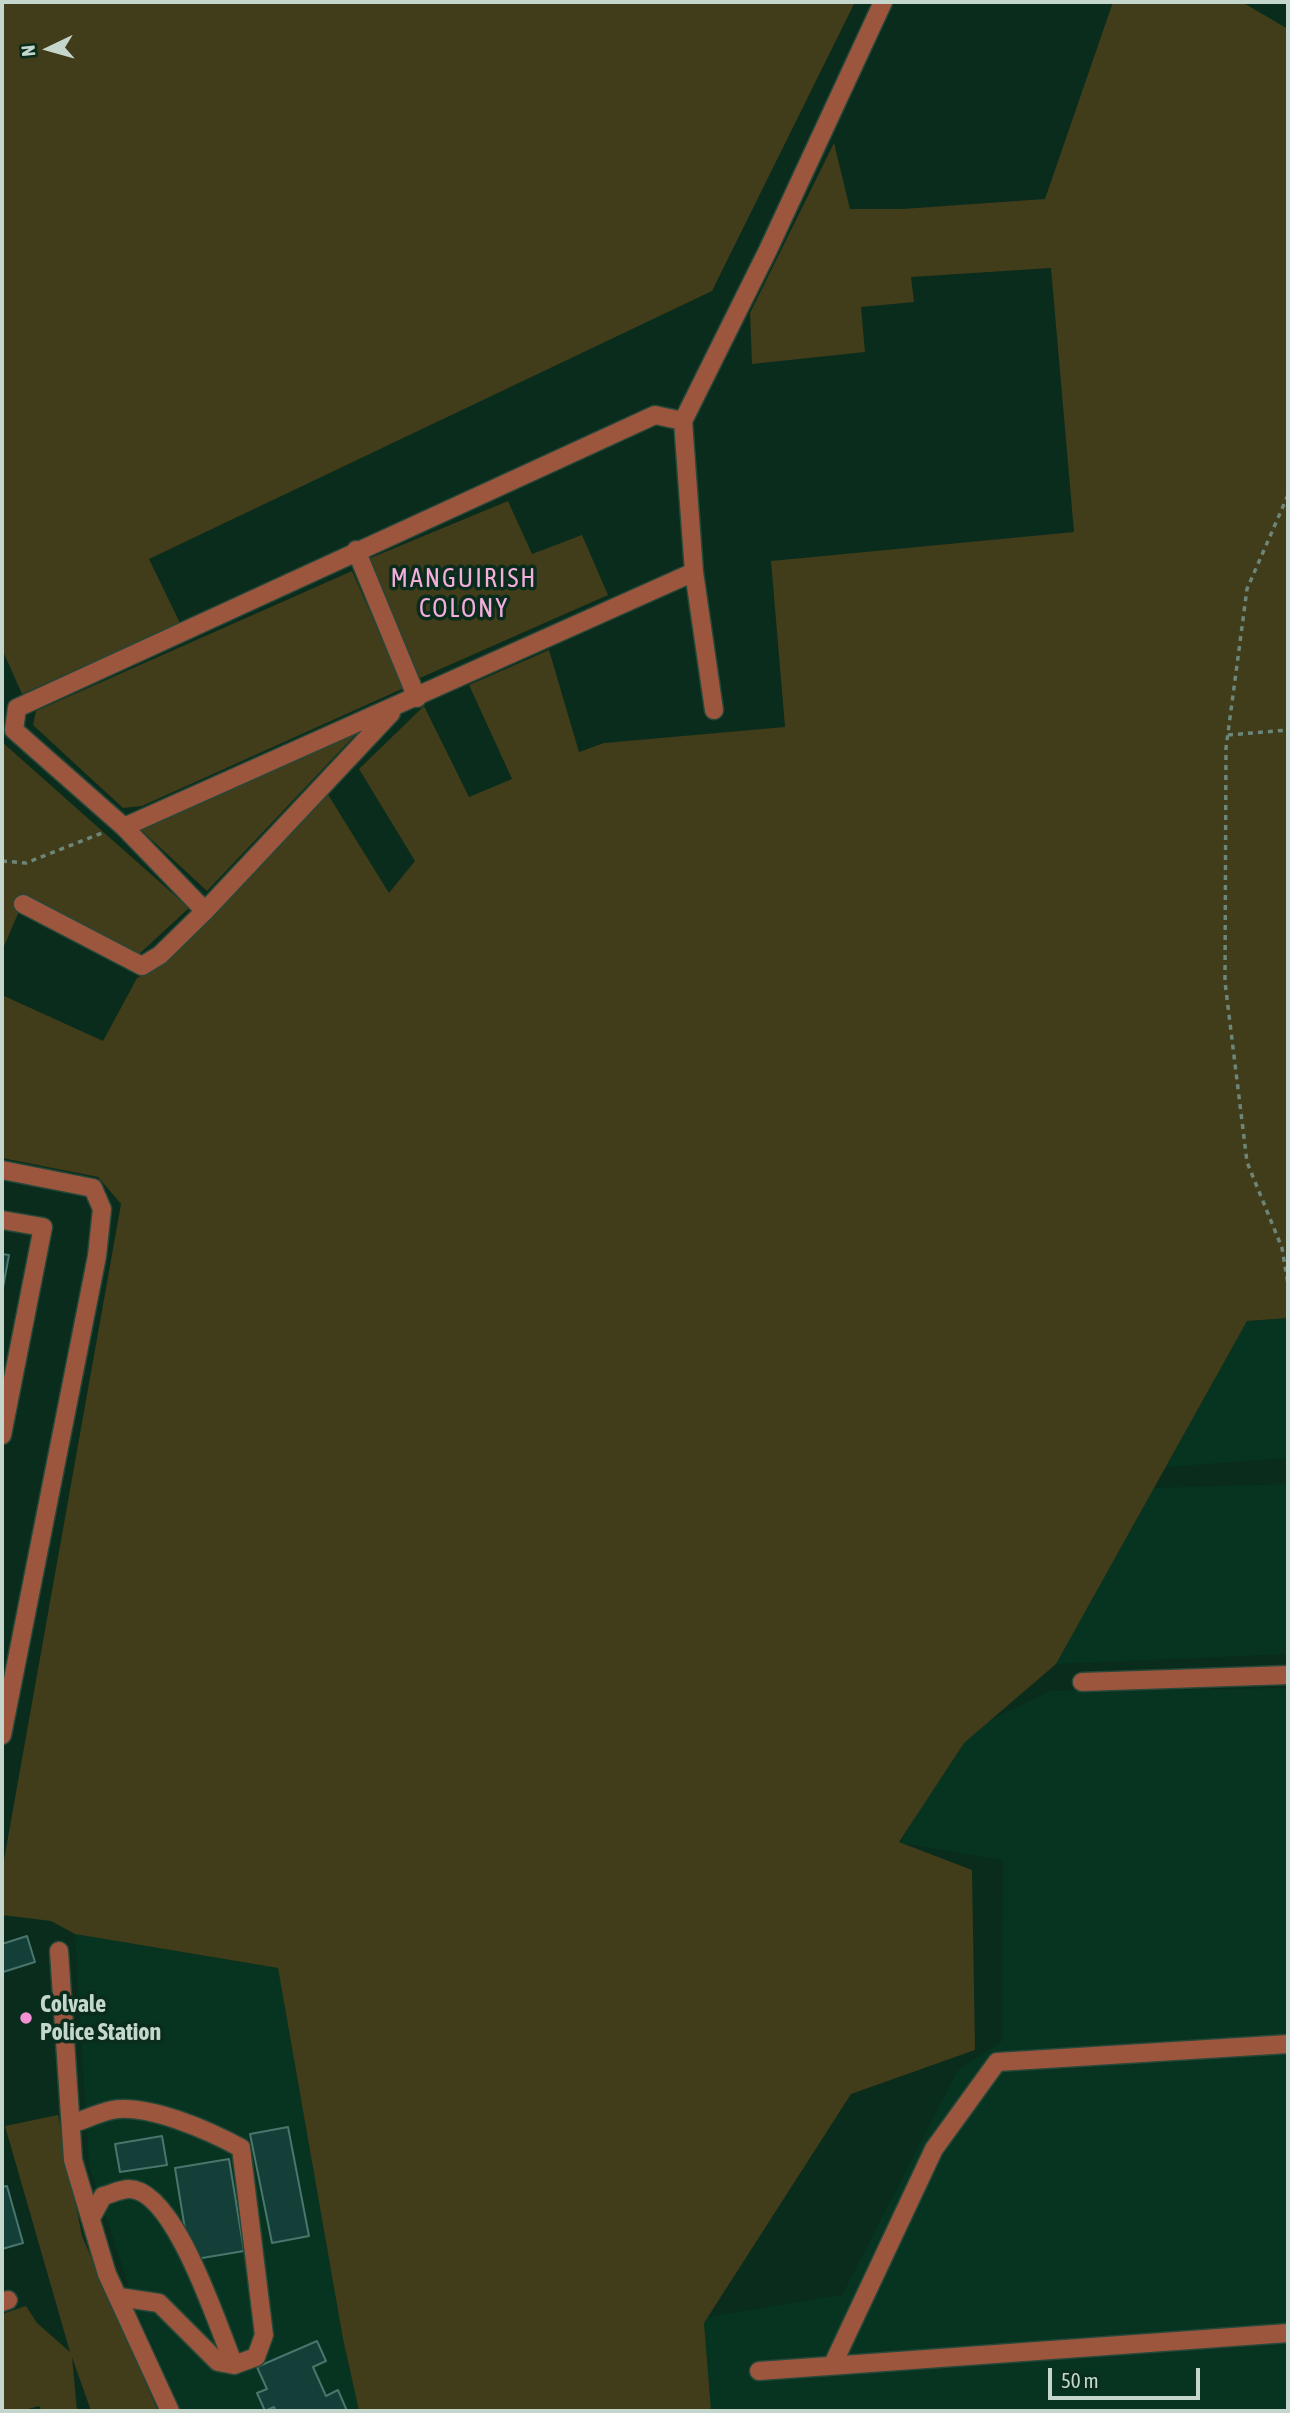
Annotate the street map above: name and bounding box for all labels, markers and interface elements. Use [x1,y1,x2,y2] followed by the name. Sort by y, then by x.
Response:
[14,14,84,84] north arrow
[17,44,40,57] text: N
[392,563,536,624] district label: MANGUIRISH COLONY
[40,1990,161,2046] place label: Colvale Police Station
[18,2010,34,2026] marker: Colvale Police Station
[1052,2354,1204,2398] scale bar
[1061,2368,1099,2392] text: 50 m

